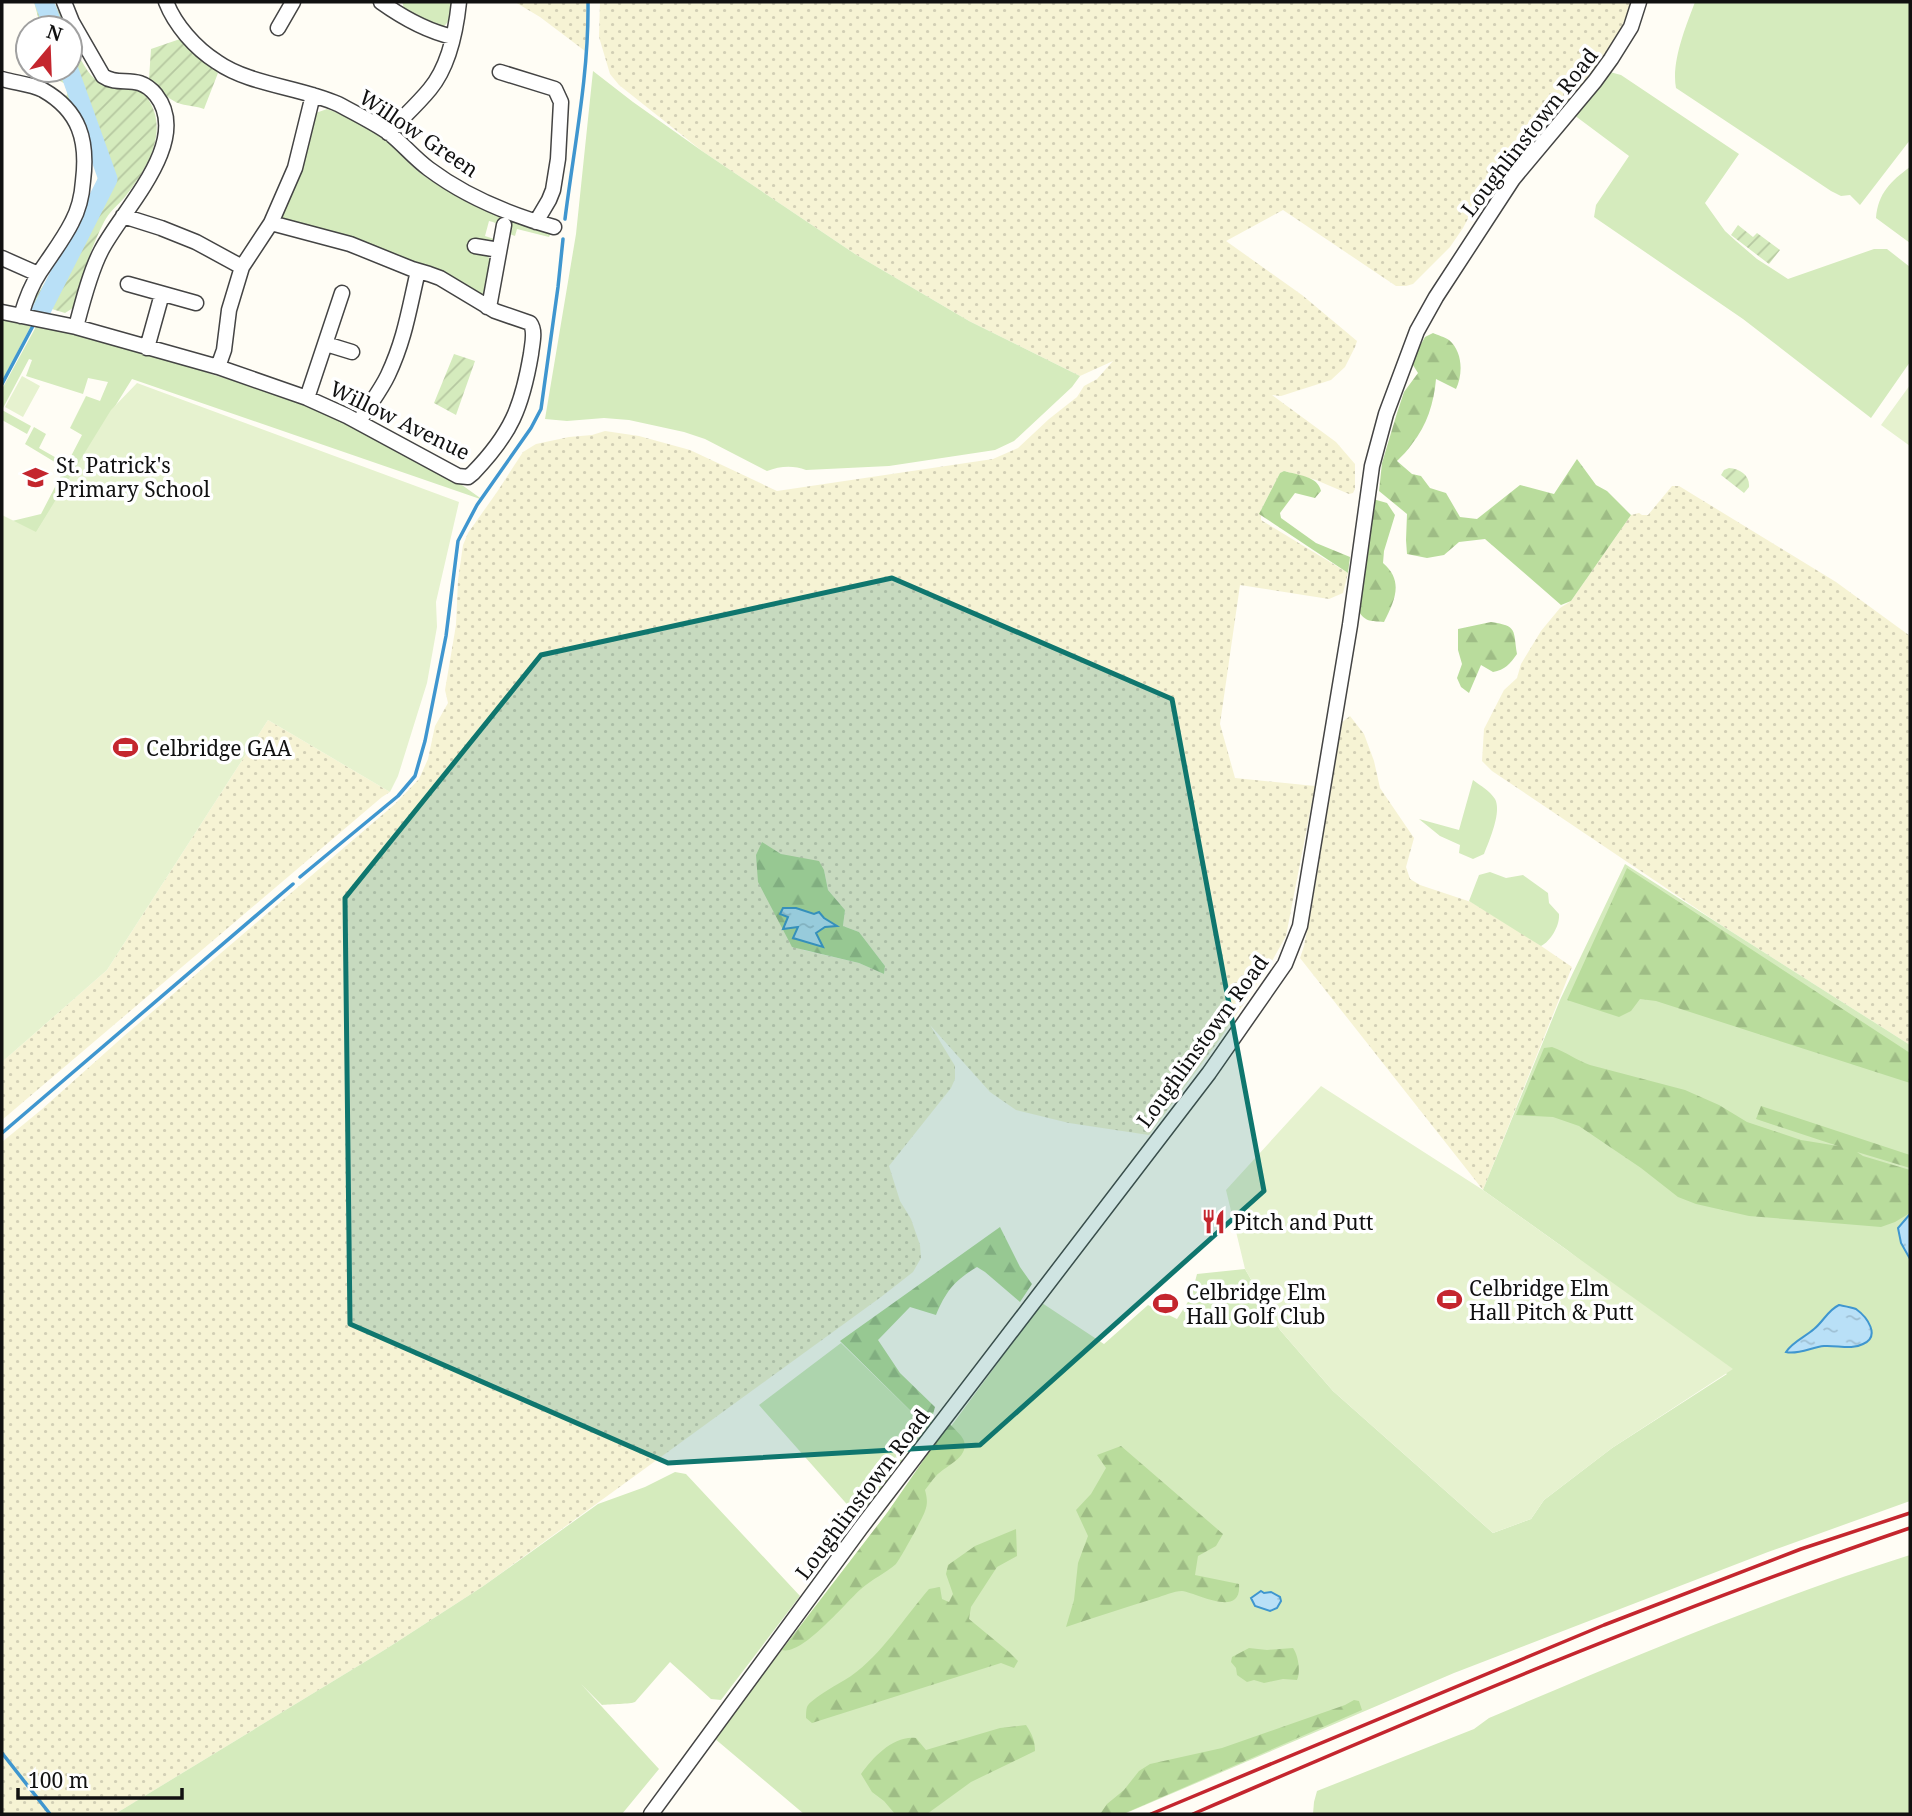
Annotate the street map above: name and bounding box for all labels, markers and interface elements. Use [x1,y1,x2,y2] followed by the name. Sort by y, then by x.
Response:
[14,14,84,84] north arrow
[43,18,66,48] text: N
[1454,42,1604,222] street label: Loughlinstown Road
[354,83,484,183] street label: Willow Green
[325,374,475,466] street label: Willow Avenue
[56,451,211,503] place label: St. Patrick's Primary School
[22,463,50,491] school or university icon: St. Patrick's Primary School
[112,734,140,762] sports icon: Celbridge GAA
[146,734,292,762] place label: Celbridge GAA
[1130,949,1274,1133] street label: Loughlinstown Road
[1199,1208,1227,1236] restaurant icon: Pitch and Putt
[1233,1208,1373,1236] place label: Pitch and Putt
[1469,1274,1634,1326] place label: Celbridge Elm Hall Pitch & Putt
[1186,1278,1327,1330] place label: Celbridge Elm Hall Golf Club
[1435,1286,1463,1314] sports icon: Celbridge Elm Hall Pitch & Putt
[1152,1290,1180,1318] sports icon: Celbridge Elm Hall Golf Club
[789,1403,935,1585] street label: Loughlinstown Road
[18,1756,182,1800] scale bar
[28,1766,89,1794] text: 100 m

